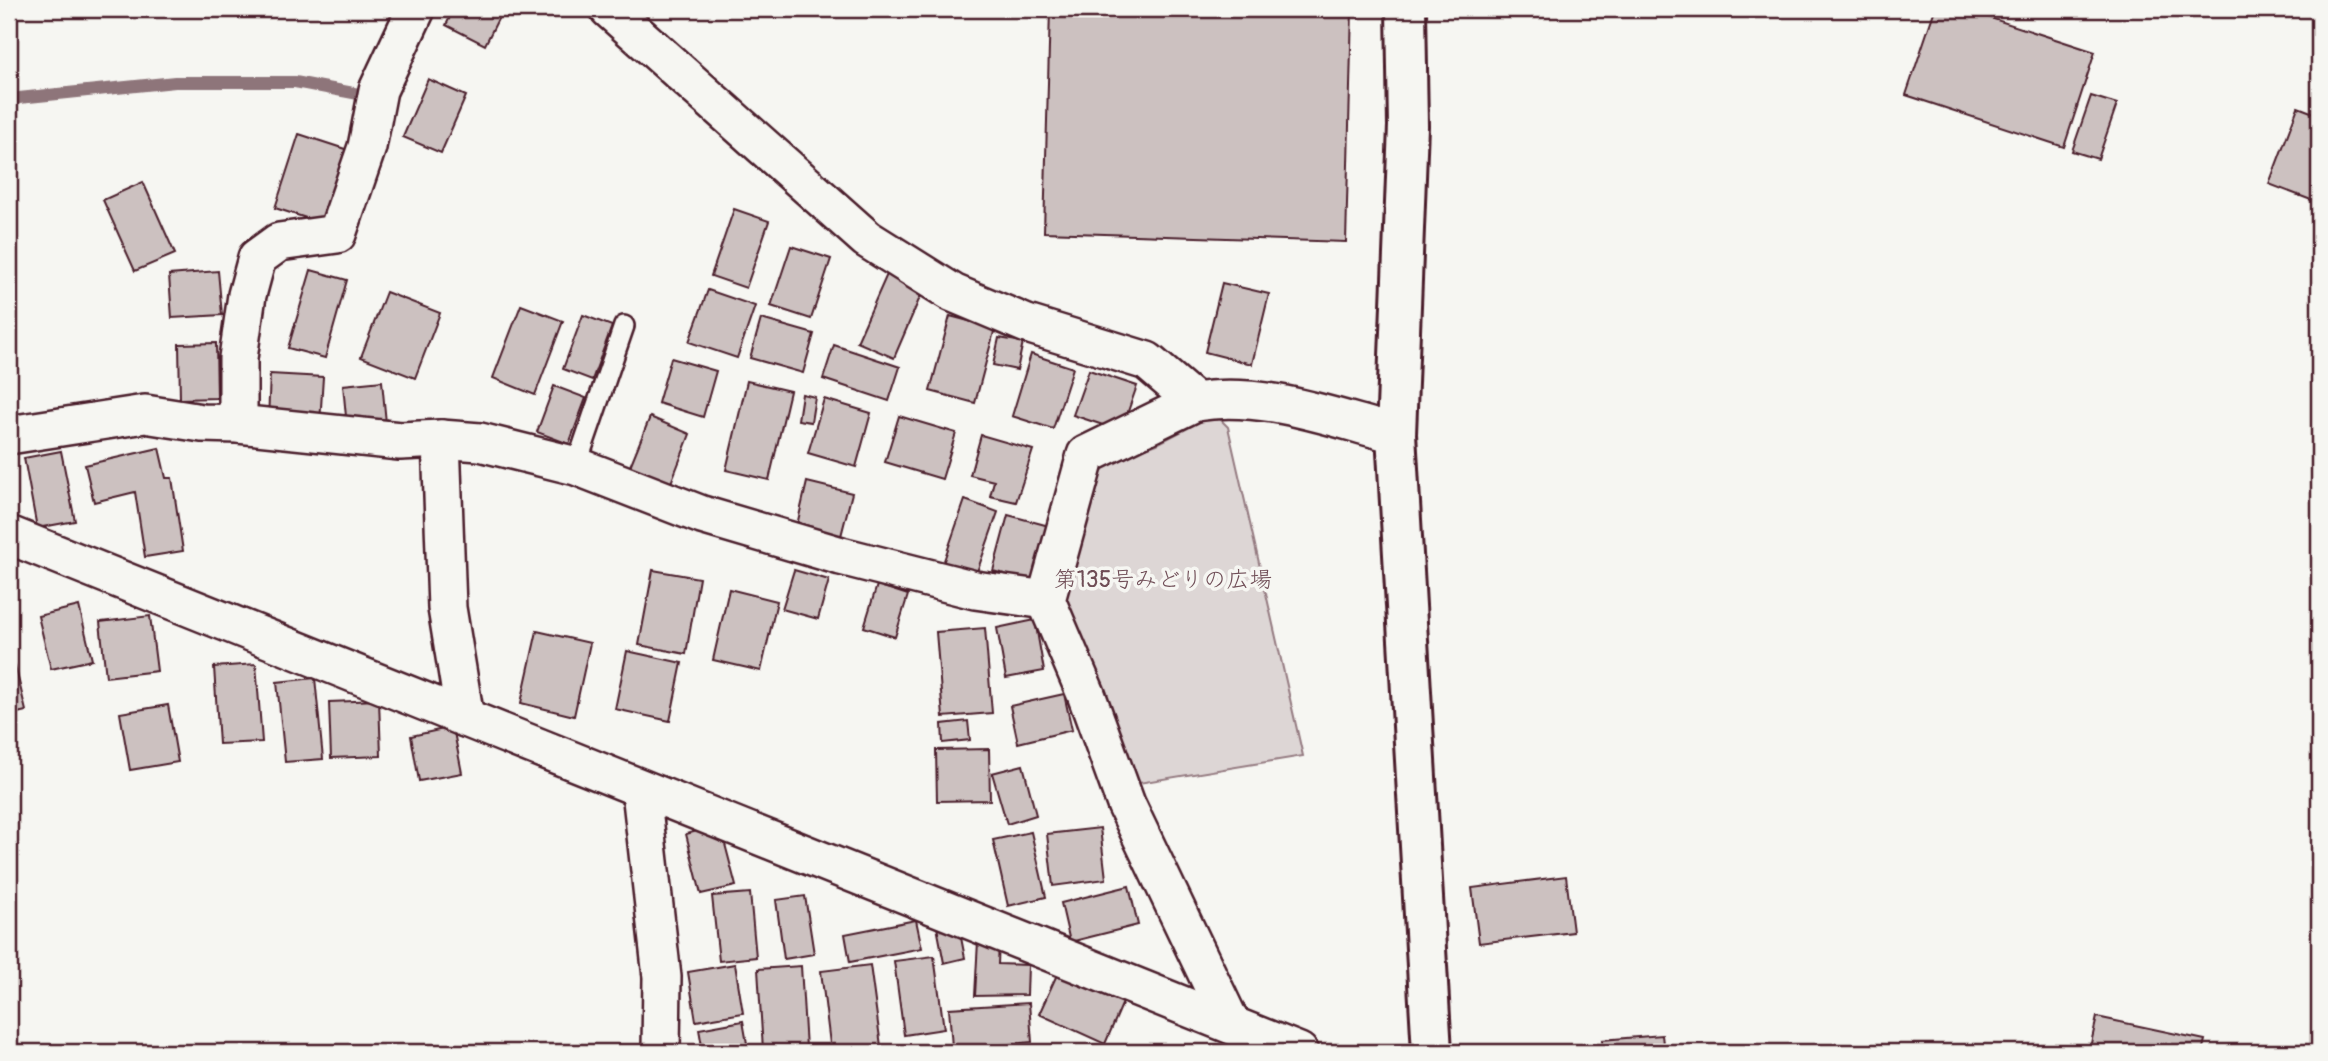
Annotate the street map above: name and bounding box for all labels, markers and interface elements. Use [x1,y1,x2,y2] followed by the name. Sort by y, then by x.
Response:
[1054,565,1272,594] park label: 第135号みどりの広場

